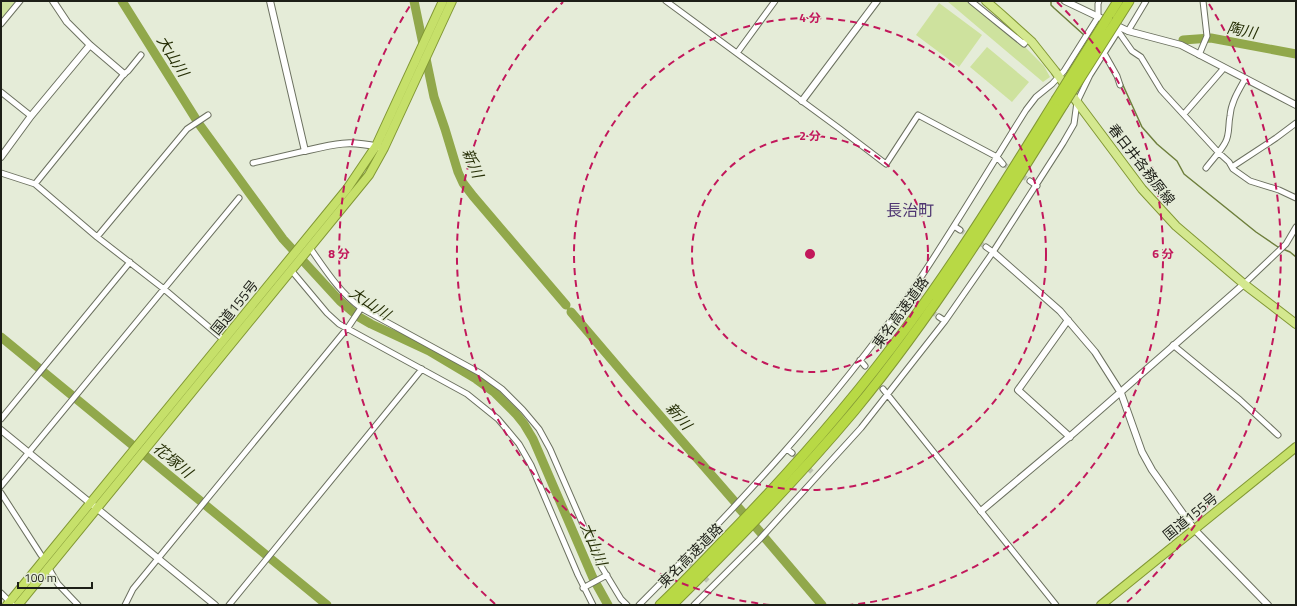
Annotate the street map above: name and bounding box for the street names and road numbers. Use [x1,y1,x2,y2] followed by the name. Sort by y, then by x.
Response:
[1104,119,1180,209] street label: 春日井各務原線
[867,272,933,352] street label: 東名高速道路
[205,275,263,339] street label: 国道155号
[1158,487,1222,545] street label: 国道155号
[653,518,727,592] street label: 東名高速道路

